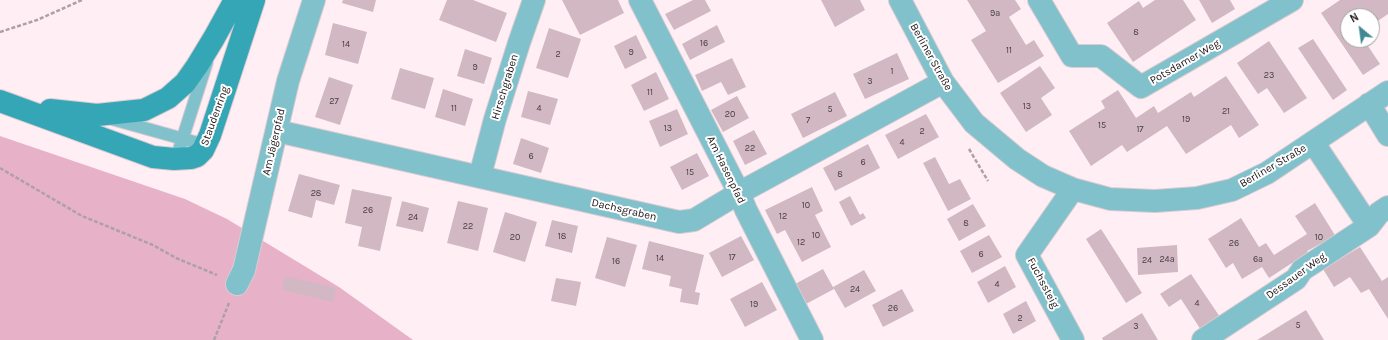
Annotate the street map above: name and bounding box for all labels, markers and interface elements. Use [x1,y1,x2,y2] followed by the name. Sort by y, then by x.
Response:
[990,8,1000,18] house number: 9a
[1340,8,1380,48] north arrow
[1348,10,1361,26] text: N
[907,21,955,93] street label: Berliner Straße
[1133,27,1139,37] house number: 8
[1148,37,1222,87] street label: Potsdamer Weg
[700,38,708,48] house number: 16
[342,39,350,49] house number: 14
[1006,45,1012,55] house number: 11
[628,47,634,57] house number: 9
[555,49,561,59] house number: 2
[489,53,521,121] street label: Hirschgraben
[472,62,478,72] house number: 9
[891,66,893,76] house number: 1
[1264,70,1274,80] house number: 23
[867,76,873,86] house number: 3
[198,84,232,148] street label: Staudenring
[647,87,653,97] house number: 11
[329,96,339,106] house number: 27
[1023,101,1031,111] house number: 13
[451,103,457,113] house number: 11
[536,103,542,113] house number: 4
[827,104,833,114] house number: 5
[1222,106,1230,116] house number: 21
[260,107,288,177] street label: Am Jägerpfad
[725,109,735,119] house number: 20
[1182,114,1190,124] house number: 19
[806,115,810,125] house number: 7
[1098,120,1106,130] house number: 15
[664,123,672,133] house number: 13
[1136,124,1144,134] house number: 17
[919,126,925,136] house number: 2
[704,134,748,206] street label: Am Hasenpfad
[899,137,905,147] house number: 4
[1237,142,1309,190] street label: Berliner Straße
[745,143,755,153] house number: 22
[528,151,534,161] house number: 6
[860,157,866,167] house number: 6
[686,167,694,177] house number: 15
[837,169,843,179] house number: 8
[311,188,321,198] house number: 28
[590,196,658,224] street label: Dachsgraben
[802,200,810,210] house number: 10
[363,205,373,215] house number: 26
[779,211,787,221] house number: 12
[408,212,418,222] house number: 24
[963,218,969,228] house number: 8
[463,221,473,231] house number: 22
[812,230,820,240] house number: 10
[558,231,566,241] house number: 18
[510,232,520,242] house number: 20
[1315,232,1323,242] house number: 10
[797,237,805,247] house number: 12
[1229,238,1239,248] house number: 26
[978,249,984,259] house number: 6
[1263,250,1329,302] street label: Dessauer Weg
[728,252,736,262] house number: 17
[656,253,664,263] house number: 14
[1159,254,1175,264] house number: 24a
[1253,254,1263,264] house number: 6a
[1024,255,1062,311] street label: Fuchssteig
[1142,255,1152,265] house number: 24
[612,256,620,266] house number: 16
[994,279,1000,289] house number: 4
[850,284,860,294] house number: 24
[1194,298,1200,308] house number: 4
[750,299,758,309] house number: 19
[888,303,898,313] house number: 26
[1017,313,1023,323] house number: 2
[1295,320,1301,330] house number: 5
[1133,321,1139,331] house number: 3

